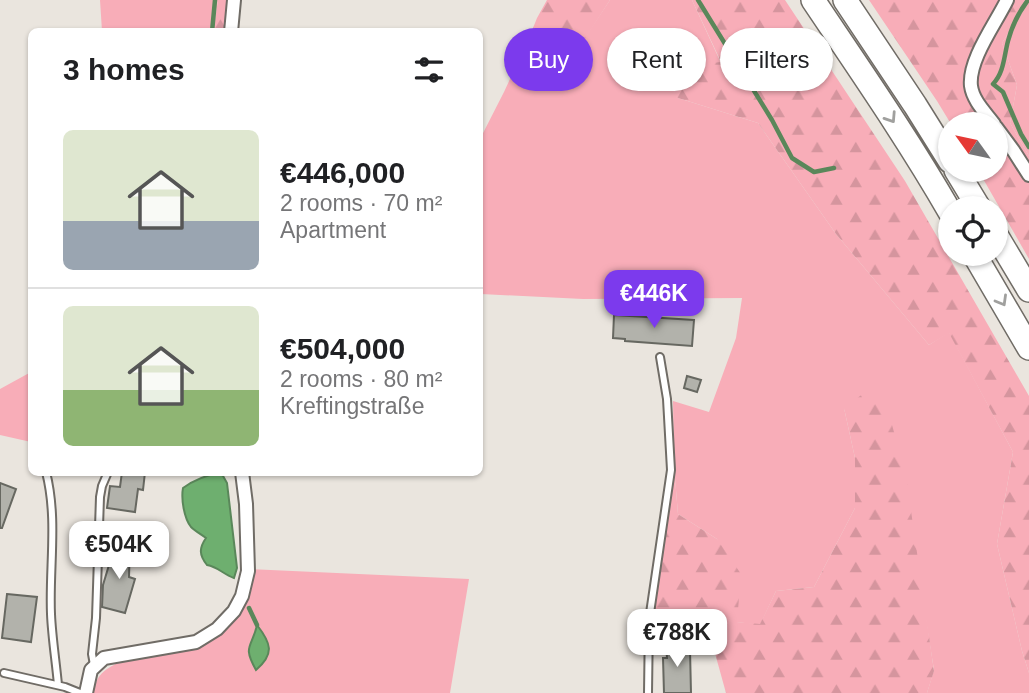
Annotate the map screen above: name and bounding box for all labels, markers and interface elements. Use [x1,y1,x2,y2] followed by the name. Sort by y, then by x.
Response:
[504,28,593,91] chip: Buy
[607,28,706,91] chip: Rent
[720,28,833,91] chip: Filters
[410,51,448,89] icon: filters
[63,53,185,86] text: 3 homes
[883,110,896,123] one-way arrow
[938,112,1008,182] north arrow
[938,112,1008,266] map controls
[280,156,405,189] text: €446,000
[119,158,203,242] icon: home
[280,190,442,216] text: 2 rooms · 70 m²
[938,196,1008,266] button: locate
[280,217,386,243] text: Apartment
[605,270,703,330] pin: €446K
[620,280,688,306] text: €446K
[993,293,1006,306] one-way arrow
[280,332,405,365] text: €504,000
[119,334,203,418] icon: home
[280,366,442,392] text: 2 rooms · 80 m²
[280,393,424,419] text: Kreftingstraße
[70,522,168,581] pin: €504K
[85,531,153,557] text: €504K
[628,610,726,669] pin: €788K
[643,619,711,645] text: €788K

